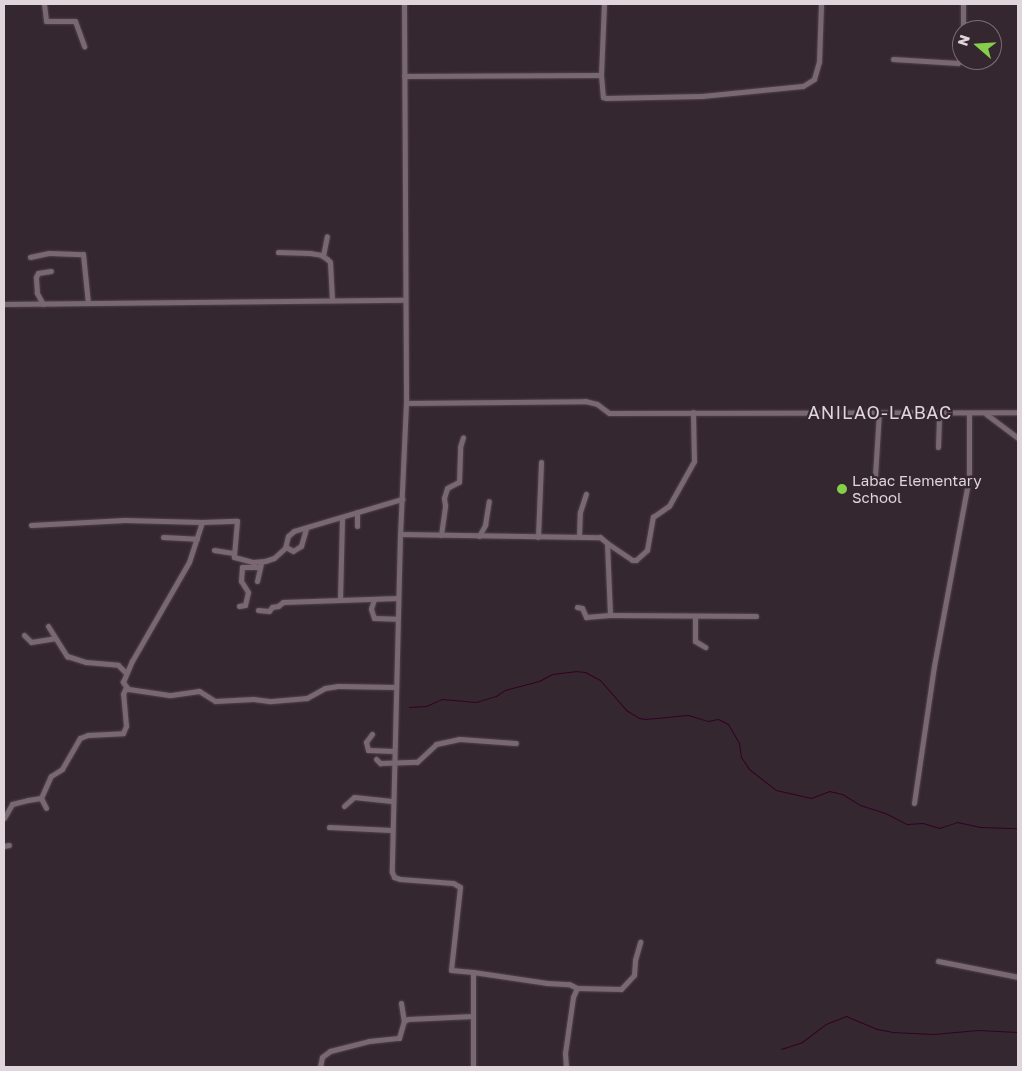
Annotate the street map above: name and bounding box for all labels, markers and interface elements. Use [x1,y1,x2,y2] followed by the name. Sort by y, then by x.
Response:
[952,20,1002,70] north arrow
[954,32,973,48] text: N
[806,401,954,423] district label: ANILAO-LABAC
[852,471,982,506] place label: Labac Elementary School
[836,483,848,495] marker: Labac Elementary School

